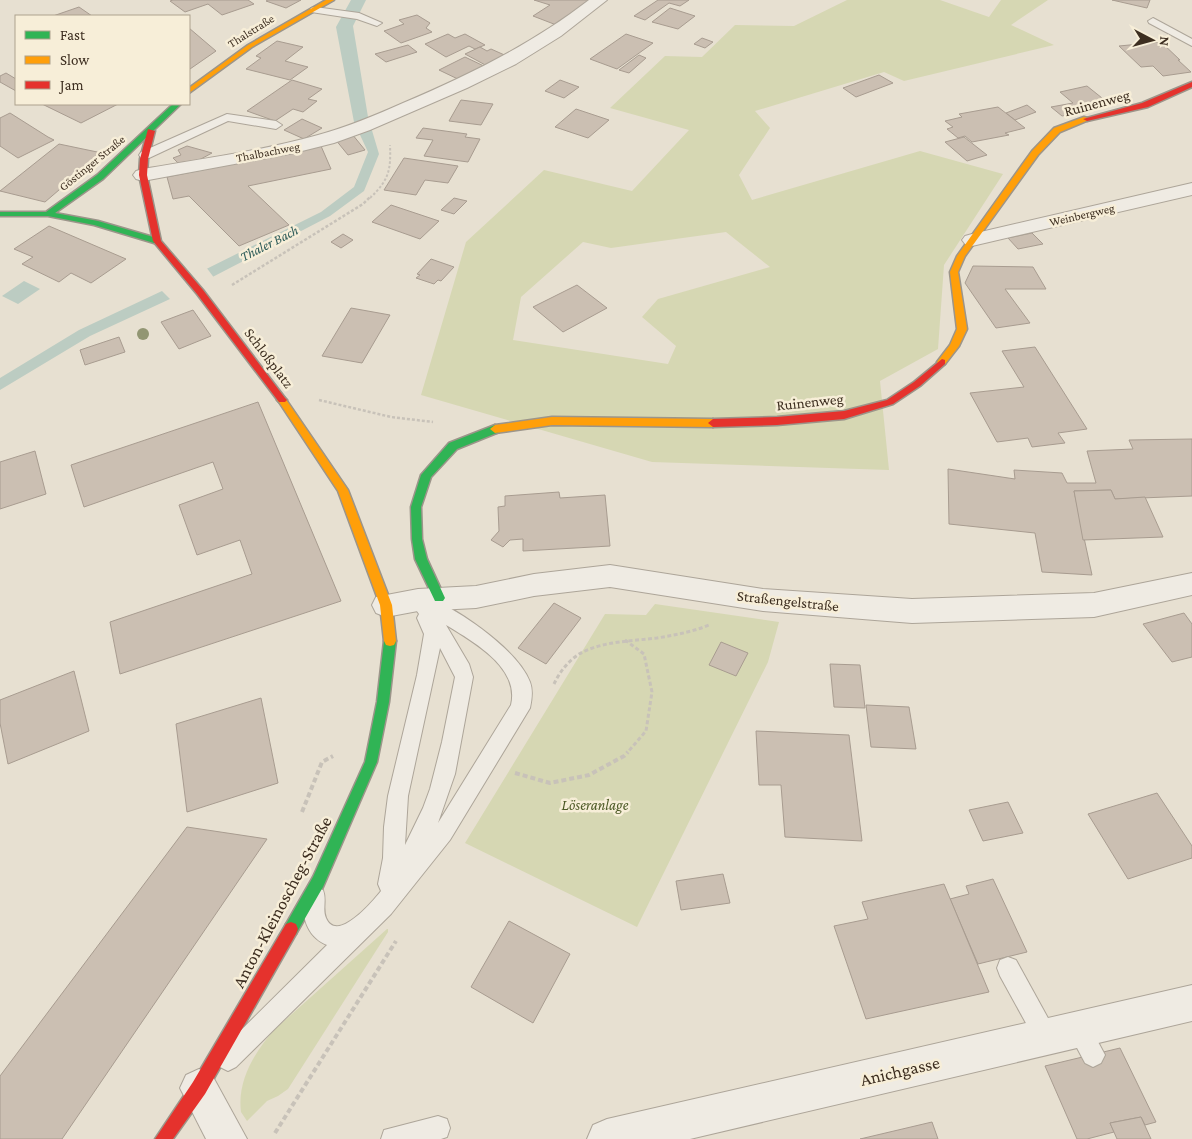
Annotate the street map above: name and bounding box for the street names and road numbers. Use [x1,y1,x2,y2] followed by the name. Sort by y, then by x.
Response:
[225,11,277,51] street label: Thalstraße
[1062,87,1132,120] street label: Ruinenweg
[56,132,128,194] street label: Göstinger Straße
[235,139,301,165] street label: Thalbachweg
[1048,201,1116,229] street label: Weinbergweg
[240,325,297,392] street label: Schloßplatz
[776,391,844,414] street label: Ruinenweg
[736,588,840,615] street label: Straßengelstraße
[228,813,336,991] street label: Anton-Kleinoscheg-Straße
[858,1052,942,1090] street label: Anichgasse

